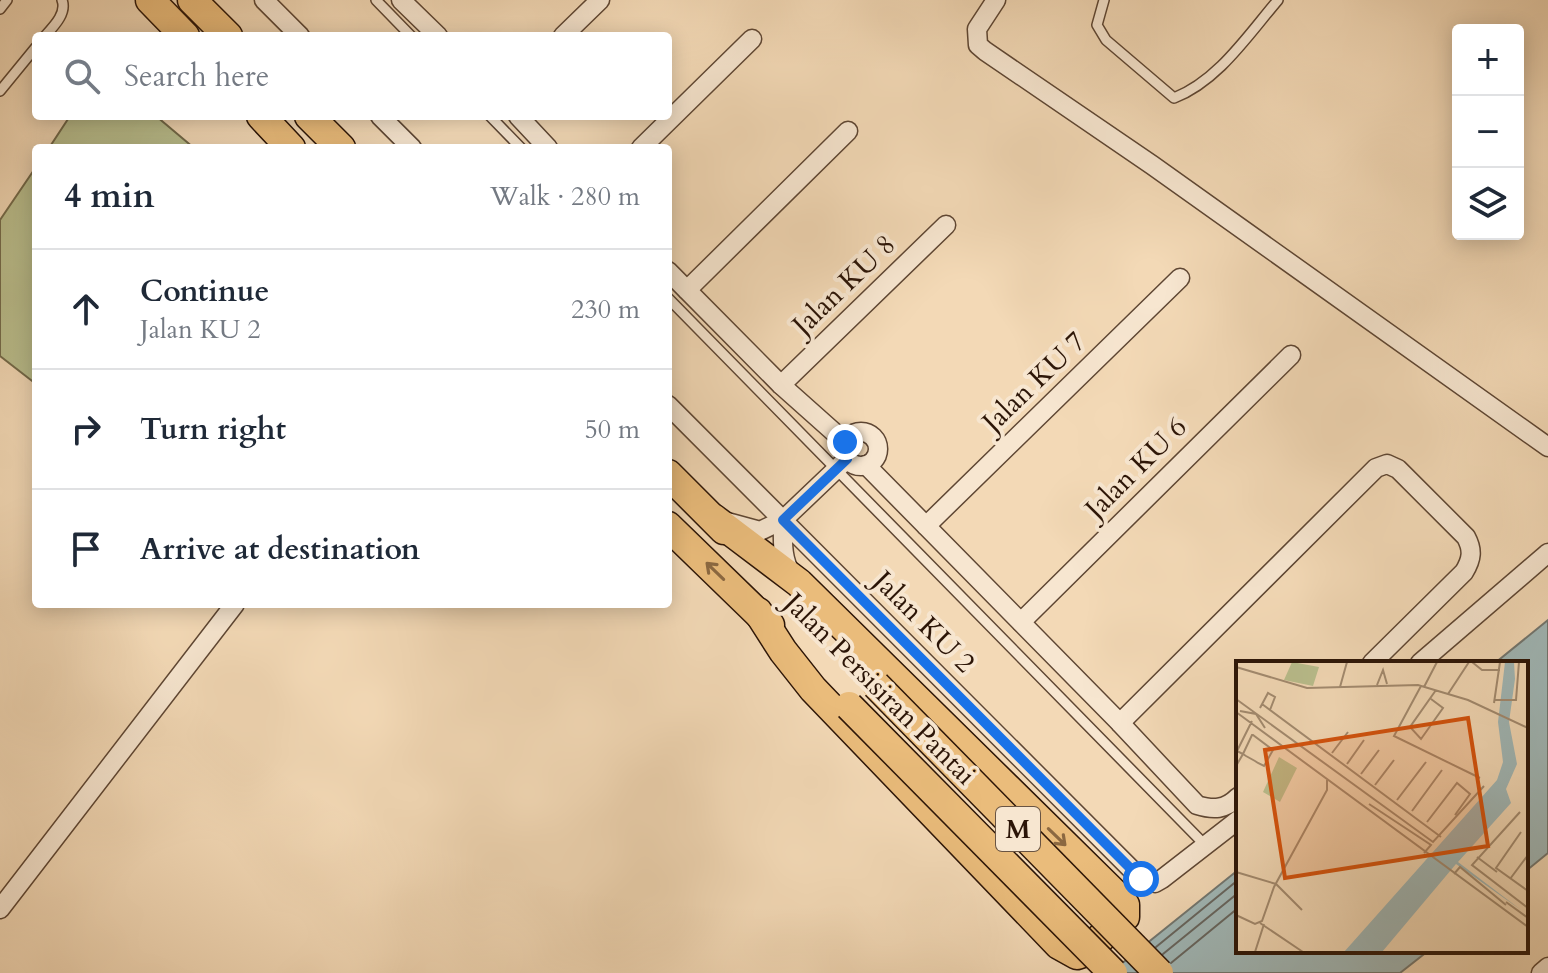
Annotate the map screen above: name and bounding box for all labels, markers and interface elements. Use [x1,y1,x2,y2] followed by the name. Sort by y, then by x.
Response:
[1452,24,1524,240] map controls
[1452,24,1524,96] button: +
[32,32,672,120] search box
[60,54,104,98] icon: search
[124,56,269,97] text: Search here
[1452,96,1524,168] button: −
[1452,168,1524,240] button: layers
[64,173,155,219] text: 4 min
[490,179,640,214] text: Walk · 280 m
[781,226,904,347] street label: Jalan KU 8
[140,271,269,312] text: Continue
[64,287,108,331] icon: ahead
[571,292,640,327] text: 230 m
[140,312,261,347] text: Jalan KU 2
[971,323,1094,444] street label: Jalan KU 7
[64,407,108,451] icon: right
[140,409,286,450] text: Turn right
[1074,409,1195,530] street label: Jalan KU 6
[584,412,640,447] text: 50 m
[827,424,863,460] route end
[64,527,108,571] icon: arrive
[140,529,420,570] text: Arrive at destination
[862,560,983,681] street label: Jalan KU 2
[706,562,725,581] one-way arrow
[773,582,984,793] street label: Jalan Persisiran Pantai
[1236,661,1528,953] inset map
[996,807,1040,851] road number: M
[1047,827,1066,846] one-way arrow
[1123,861,1159,897] route start

